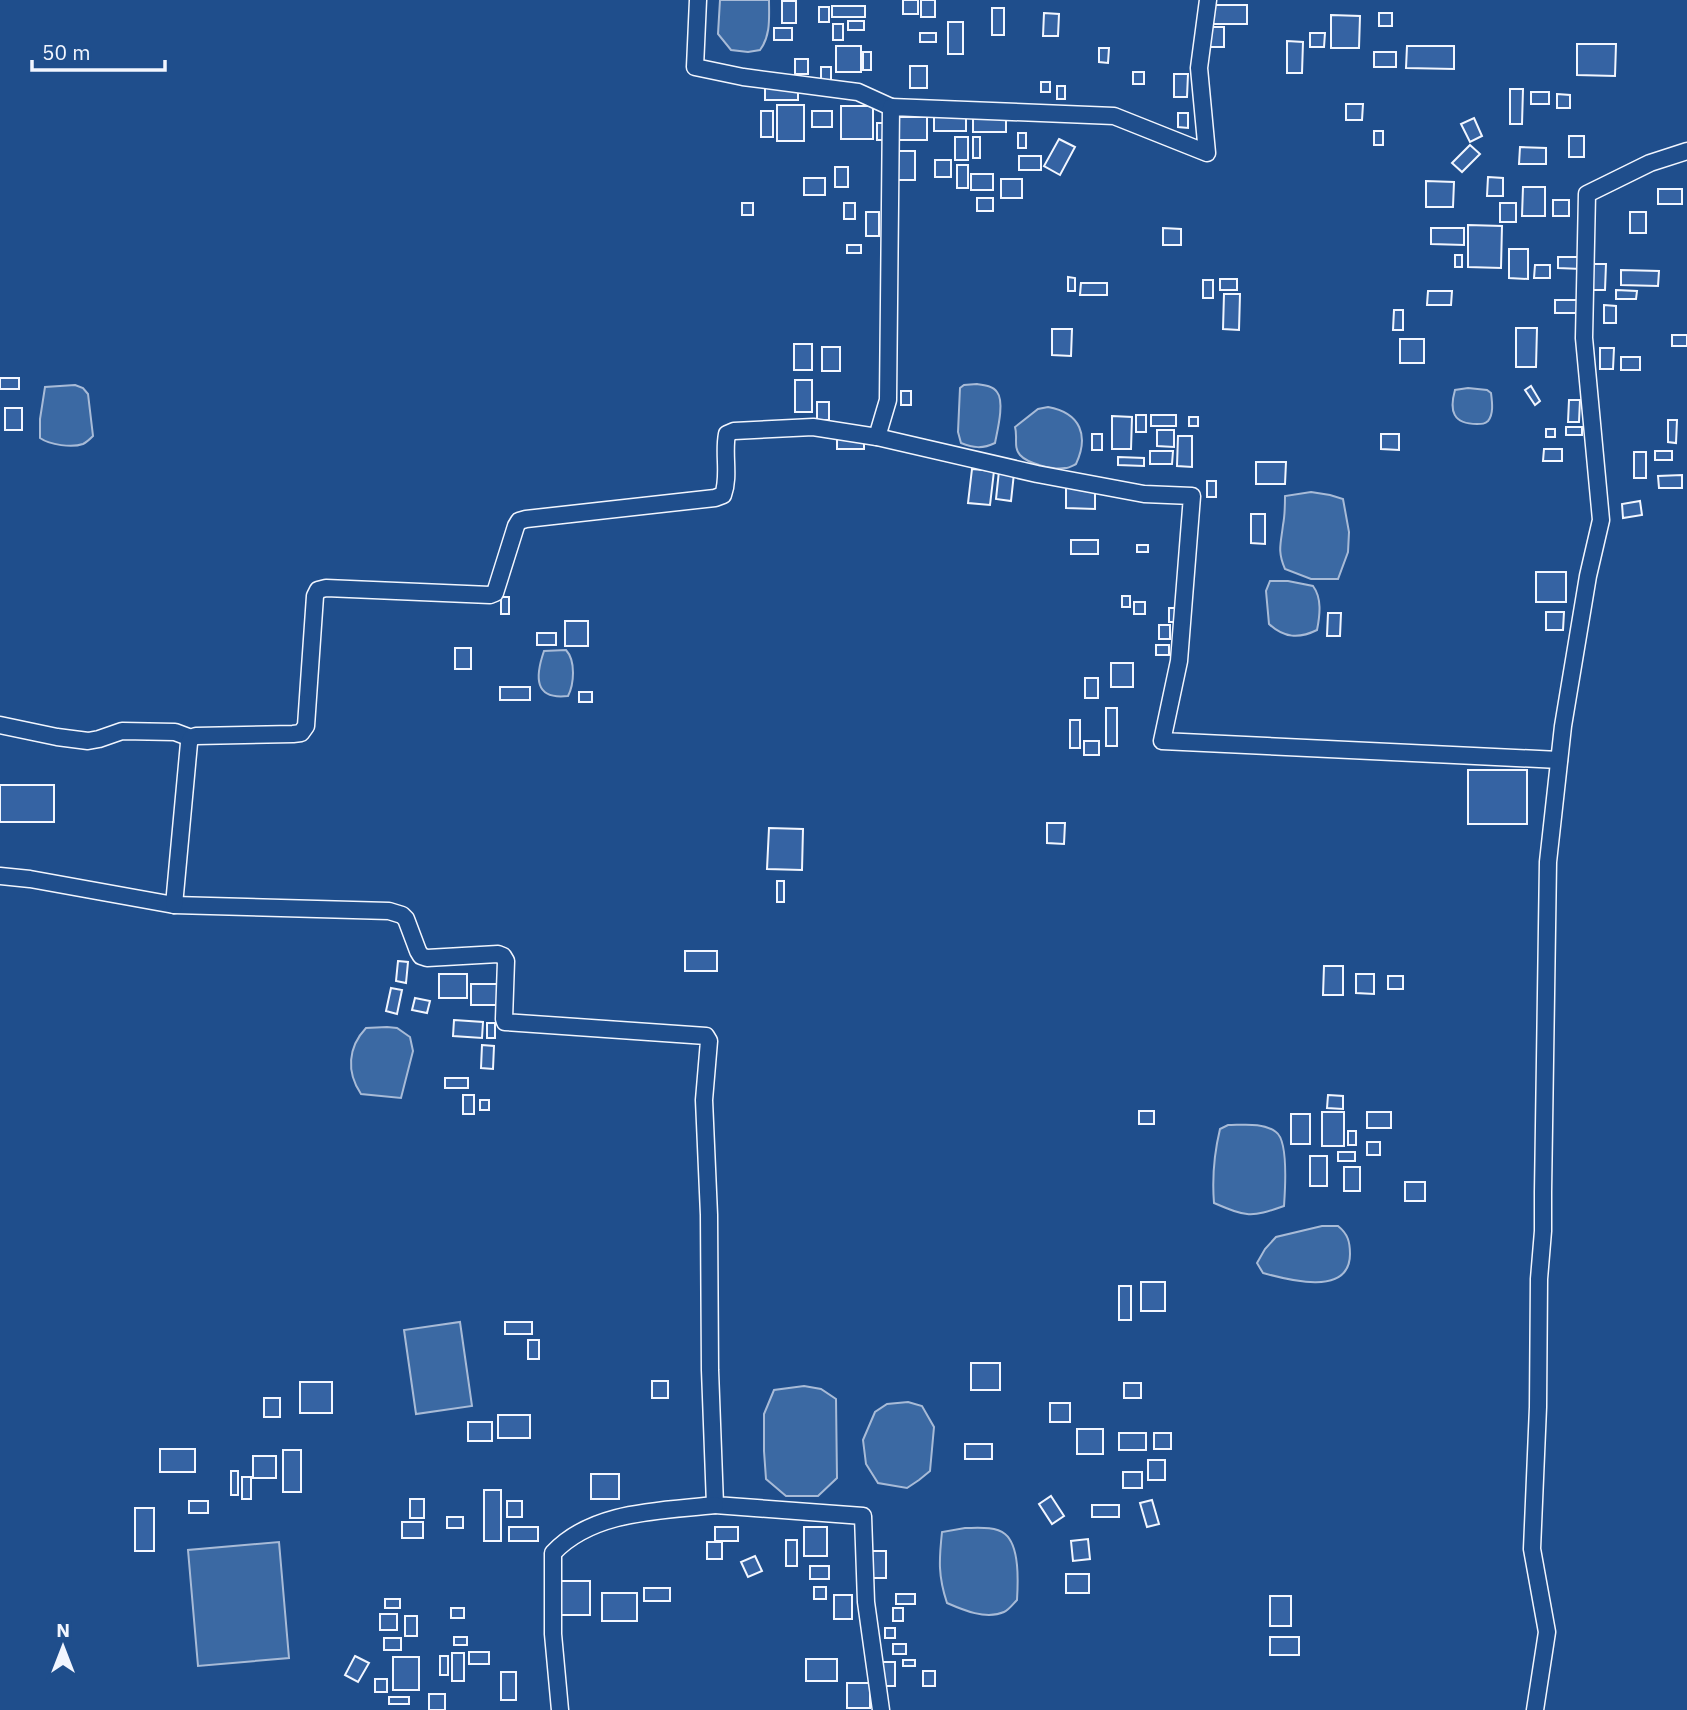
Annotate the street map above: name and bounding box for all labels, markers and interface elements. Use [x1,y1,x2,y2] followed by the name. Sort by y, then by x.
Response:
[32,28,164,72] scale bar
[42,38,91,66] text: 50 m
[28,1612,98,1682] north arrow
[56,1618,70,1642] text: N

